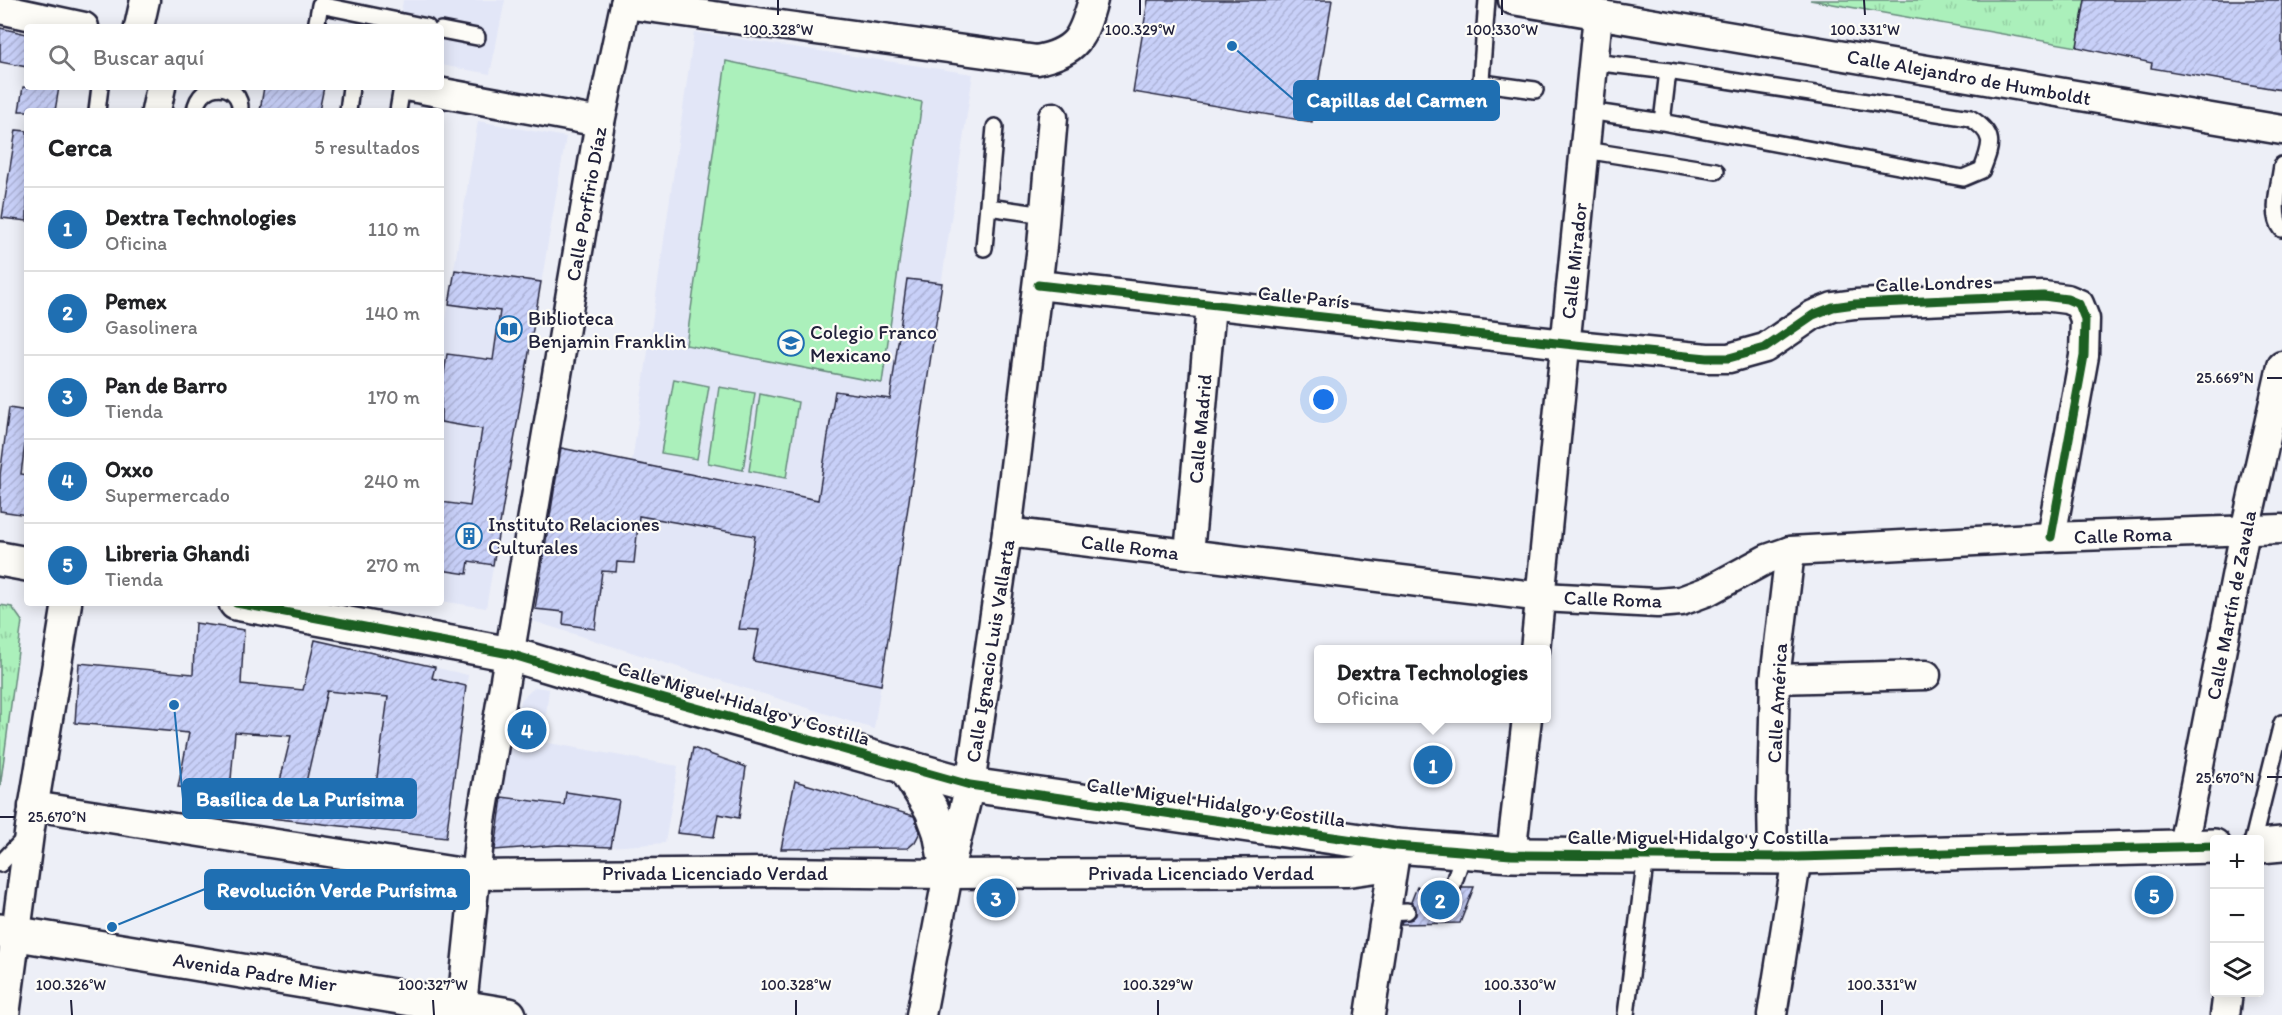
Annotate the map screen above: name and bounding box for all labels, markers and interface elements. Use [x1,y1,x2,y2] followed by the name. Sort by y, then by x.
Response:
[743,21,814,39] text: 100.328°W
[1105,21,1175,39] text: 100.329°W
[1466,21,1538,39] text: 100.330°W
[1830,21,1900,39] text: 100.331°W
[24,24,444,90] search box
[45,41,78,74] icon: search
[93,44,204,71] text: Buscar aquí
[1845,44,2093,110] street label: Calle Alejandro de Humboldt
[1294,81,1499,120] callout: Capillas del Carmen
[1307,87,1487,113] text: Capillas del Carmen
[561,124,612,283] street label: Calle Porfirio Díaz
[48,131,112,163] text: Cerca
[314,135,420,159] text: 5 resultados
[1556,201,1592,320] street label: Calle Mirador
[105,204,297,231] text: Dextra Technologies
[63,217,72,241] text: 1
[368,217,420,241] text: 110 m
[105,231,167,255] text: Oficina
[1875,269,1993,297] street label: Calle Londres
[1257,280,1351,314] street label: Calle París
[105,288,167,315] text: Pemex
[62,301,73,325] text: 2
[365,301,420,325] text: 140 m
[528,306,686,353] place label: Biblioteca Benjamin Franklin
[494,314,524,344] library icon: Biblioteca Benjamin Franklin
[105,315,198,339] text: Gasolinera
[810,320,937,367] place label: Colegio Franco Mexicano
[776,328,806,358] school or university icon: Colegio Franco Mexicano
[2196,369,2254,387] text: 25.669°N
[105,372,227,399] text: Pan de Barro
[1183,373,1217,485] street label: Calle Madrid
[62,385,73,409] text: 3
[367,385,420,409] text: 170 m
[1309,385,1338,414] your location
[105,399,163,423] text: Tienda
[105,456,153,483] text: Oxxo
[61,469,74,493] text: 4
[364,469,420,493] text: 240 m
[105,483,230,507] text: Supermercado
[2201,508,2261,702] street label: Calle Martín de Zavala
[488,512,660,559] place label: Instituto Relaciones Culturales
[454,521,484,551] building icon: Instituto Relaciones Culturales
[2073,521,2173,549] street label: Calle Roma
[1080,529,1181,565] street label: Calle Roma
[960,537,1020,764] street label: Calle Ignacio Luis Vallarta
[105,540,250,567] text: Libreria Ghandi
[62,553,73,577] text: 5
[366,553,420,577] text: 270 m
[105,567,163,591] text: Tienda
[1563,585,1663,613] street label: Calle Roma
[1762,642,1792,764] street label: Calle América
[1314,645,1551,723] popup
[615,655,873,751] street label: Calle Miguel Hidalgo y Costilla
[1337,659,1528,686] text: Dextra Technologies
[1337,686,1399,710] text: Oficina
[508,708,546,752] pin: 4
[1414,742,1452,788] pin: 1
[2196,769,2254,787] text: 25.670°N
[1085,772,1347,832] street label: Calle Miguel Hidalgo y Costilla
[183,779,416,818] callout: Basílica de La Purísima
[196,786,405,811] text: Basílica de La Purísima
[28,808,86,826] text: 25.670°N
[1567,825,1829,849] street label: Calle Miguel Hidalgo y Costilla
[2210,835,2264,997] map controls
[2210,835,2264,889] button: +
[602,861,828,885] street label: Privada Licenciado Verdad
[1088,861,1314,885] street label: Privada Licenciado Verdad
[205,870,469,909] callout: Revolución Verde Purísima
[2134,872,2174,918] pin: 5
[976,876,1016,920] pin: 3
[217,877,458,902] text: Revolución Verde Purísima
[1420,878,1460,922] pin: 2
[2210,889,2264,943] button: −
[2210,943,2264,997] button: layers
[171,947,339,997] street label: Avenida Padre Mier
[36,976,106,994] text: 100.326°W
[398,976,468,994] text: 100.327°W
[761,976,832,994] text: 100.328°W
[1123,976,1193,994] text: 100.329°W
[1484,976,1556,994] text: 100.330°W
[1847,976,1917,994] text: 100.331°W

